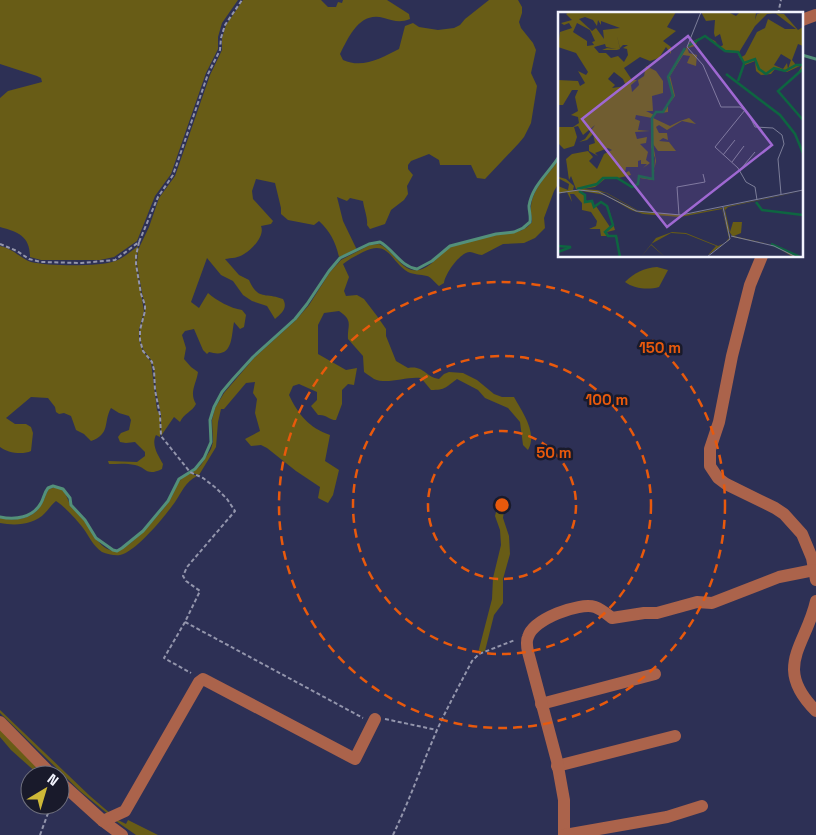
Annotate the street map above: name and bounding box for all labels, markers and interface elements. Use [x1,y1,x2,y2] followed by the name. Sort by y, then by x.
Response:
[558,12,804,258] inset map
[639,338,681,357] text: 150 m
[586,390,628,409] text: 100 m
[536,443,572,462] text: 50 m
[493,496,511,514] centre of rings
[20,765,70,815] north arrow
[44,770,62,790] text: N

